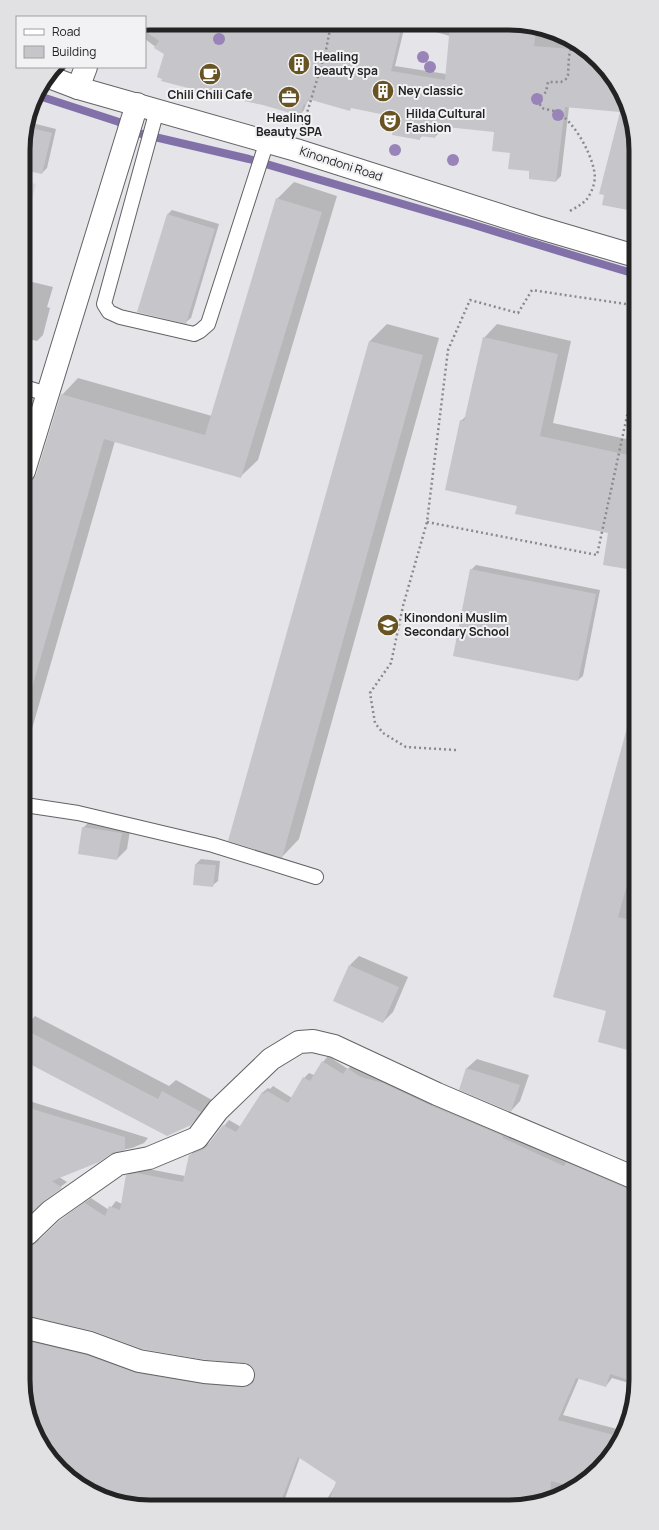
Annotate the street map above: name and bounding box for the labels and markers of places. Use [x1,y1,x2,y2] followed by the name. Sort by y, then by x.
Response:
[314,48,378,79] place label: Healing beauty spa
[286,51,312,77] building icon: Healing beauty spa
[197,61,223,87] cafe icon: Chili Chili Cafe
[370,78,396,104] building icon: Ney classic
[398,82,463,99] place label: Ney classic
[276,84,302,110] office icon: Healing Beauty SPA
[167,86,253,103] place label: Chili Chili Cafe
[406,105,485,136] place label: Hilda Cultural Fashion
[377,108,403,134] theatre icon: Hilda Cultural Fashion
[256,109,322,140] place label: Healing Beauty SPA
[404,609,509,640] place label: Kinondoni Muslim Secondary School
[375,612,401,638] school or university icon: Kinondoni Muslim Secondary School

